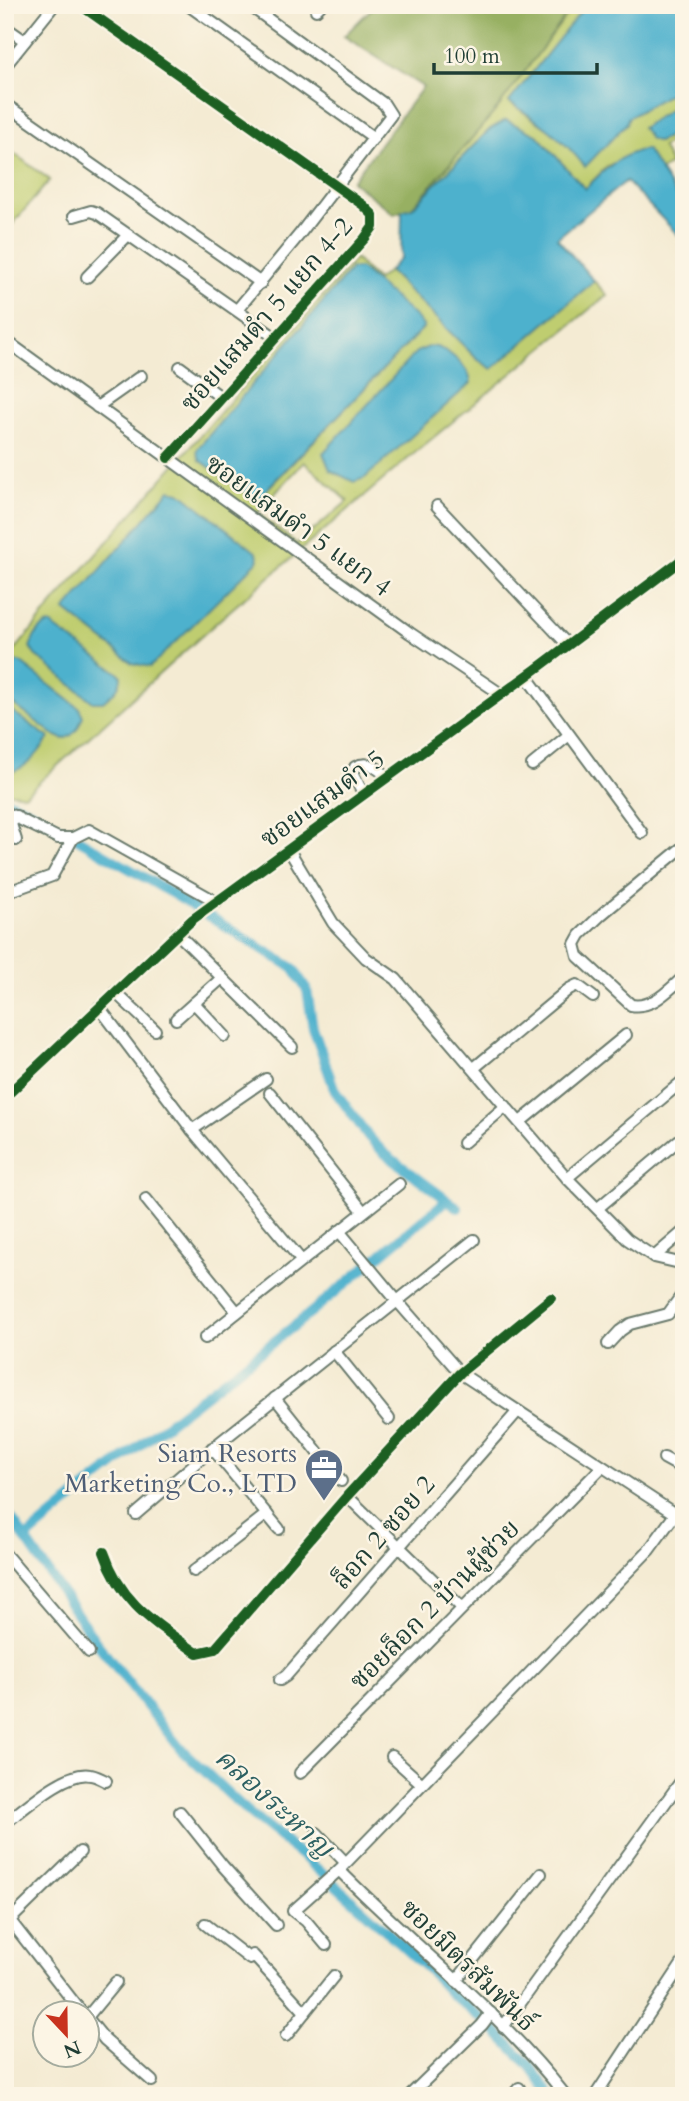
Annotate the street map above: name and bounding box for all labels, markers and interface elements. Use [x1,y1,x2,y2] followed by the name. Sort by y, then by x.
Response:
[434,32,596,76] scale bar
[444,42,500,71] text: 100 m
[172,210,360,419] street label: ซอยแสมดำ 5 แยก 4-2
[199,446,399,605] street label: ซอยแสมดำ 5 แยก 4
[253,741,392,855] street label: ซอยแสมดำ 5
[64,1436,297,1501] place label: Siam Resorts Marketing Co., LTD
[303,1447,345,1502] office icon: Siam Resorts Marketing Co., LTD
[324,1468,443,1597] street label: ล็อก 2 ซอย 2
[342,1512,527,1697] street label: ซอยล็อก 2 บ้านผู้ช่วย
[207,1739,343,1867] water label: คลองระหาญ
[393,1891,544,2039] street label: ซอยมิตรสัมพันธ์
[32,2000,102,2070] north arrow
[59,2034,85,2064] text: N

